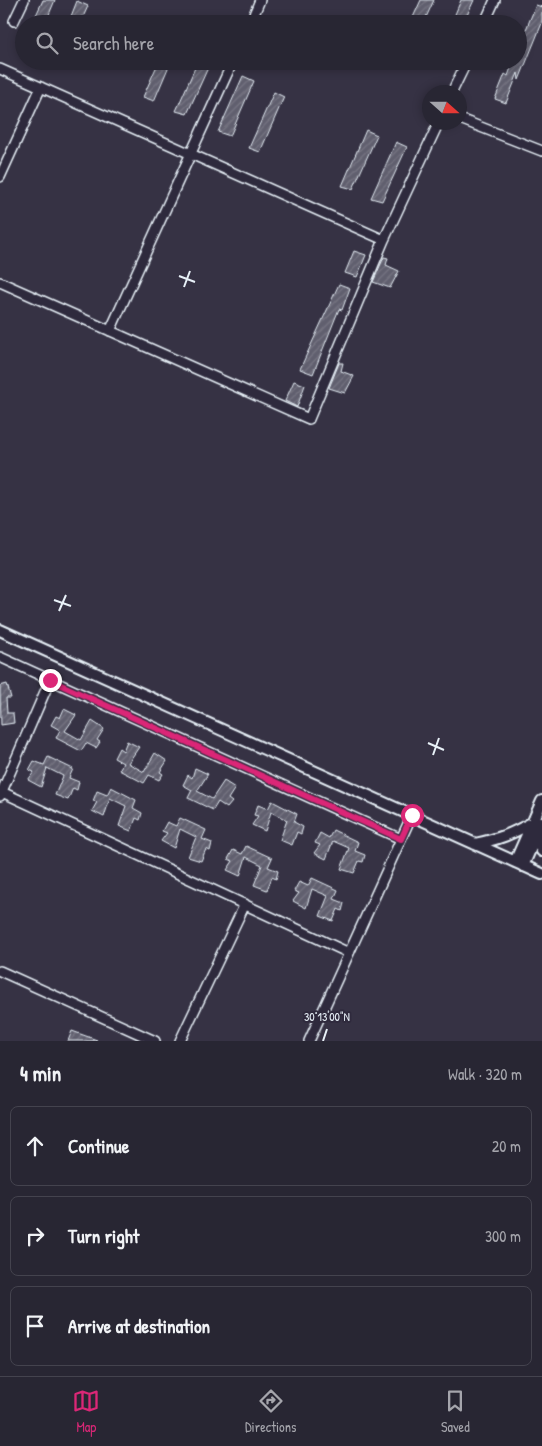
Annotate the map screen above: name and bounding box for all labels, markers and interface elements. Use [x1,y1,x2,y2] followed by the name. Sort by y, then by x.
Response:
[15,15,527,70] search box
[33,29,61,57] icon: search
[73,30,154,56] text: Search here
[422,85,467,130] north arrow
[39,669,62,692] route end
[401,804,424,827] route start
[304,1008,350,1025] text: 30°13'00"N
[20,1059,61,1088] text: 4 min
[448,1063,522,1085] text: Walk · 320 m
[21,1132,49,1160] icon: ahead
[68,1133,129,1159] text: Continue
[492,1135,521,1157] text: 20 m
[21,1222,49,1250] icon: right
[68,1223,139,1249] text: Turn right
[485,1225,521,1247] text: 300 m
[21,1312,49,1340] icon: arrive
[68,1313,210,1339] text: Arrive at destination
[72,1387,100,1436] tab: Map
[245,1387,296,1436] tab: Directions
[441,1387,470,1436] tab: Saved

